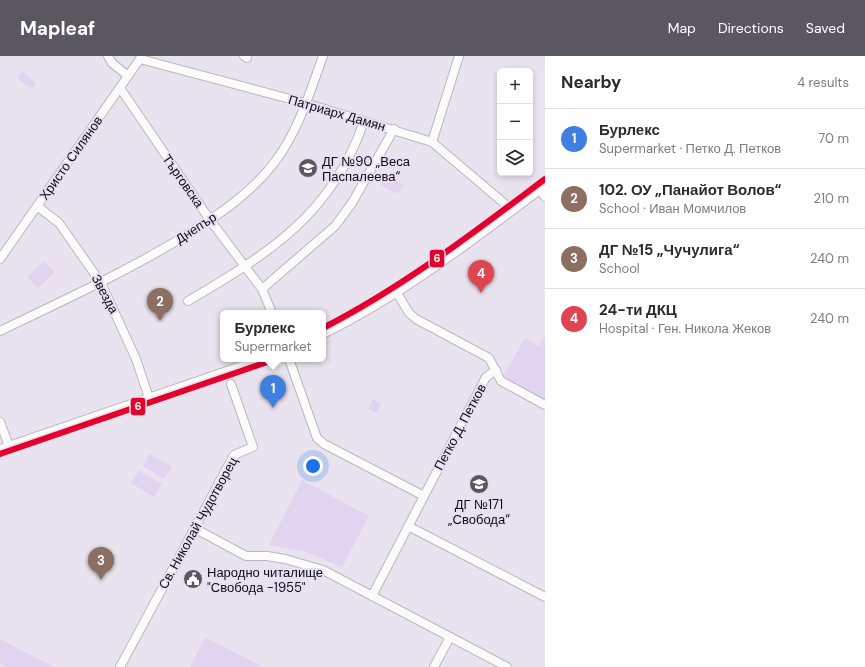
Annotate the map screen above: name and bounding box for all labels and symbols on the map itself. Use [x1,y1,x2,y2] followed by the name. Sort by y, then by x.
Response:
[286,91,388,135] street label: Патриарх Дамян
[36,113,106,203] street label: Христо Силянов
[158,151,208,212] street label: Търговска
[322,153,411,185] place label: ДГ №90 „Веса Паспалеева“
[297,157,319,179] school or university icon: ДГ №90 „Веса Паспалеева“
[172,208,220,248] street label: Днепър
[429,249,445,268] line badge: 6
[434,251,441,265] text: 6
[468,260,494,293] pin: 4
[88,271,123,317] street label: Звезда
[147,288,173,321] pin: 2
[260,375,286,408] pin: 1
[430,381,490,473] street label: Петко Д. Петков
[130,397,146,416] line badge: 6
[135,399,142,413] text: 6
[155,453,242,592] street label: Св. Николай Чудотворец
[303,456,323,476] your location
[468,473,490,495] school or university icon: ДГ №171 „Свобода“
[448,496,510,528] place label: ДГ №171 „Свобода“
[88,547,114,580] pin: 3
[207,564,323,596] place label: Народно читалище "Свобода -1955"
[182,568,204,590] public building icon: Народно читалище "Свобода -1955"

